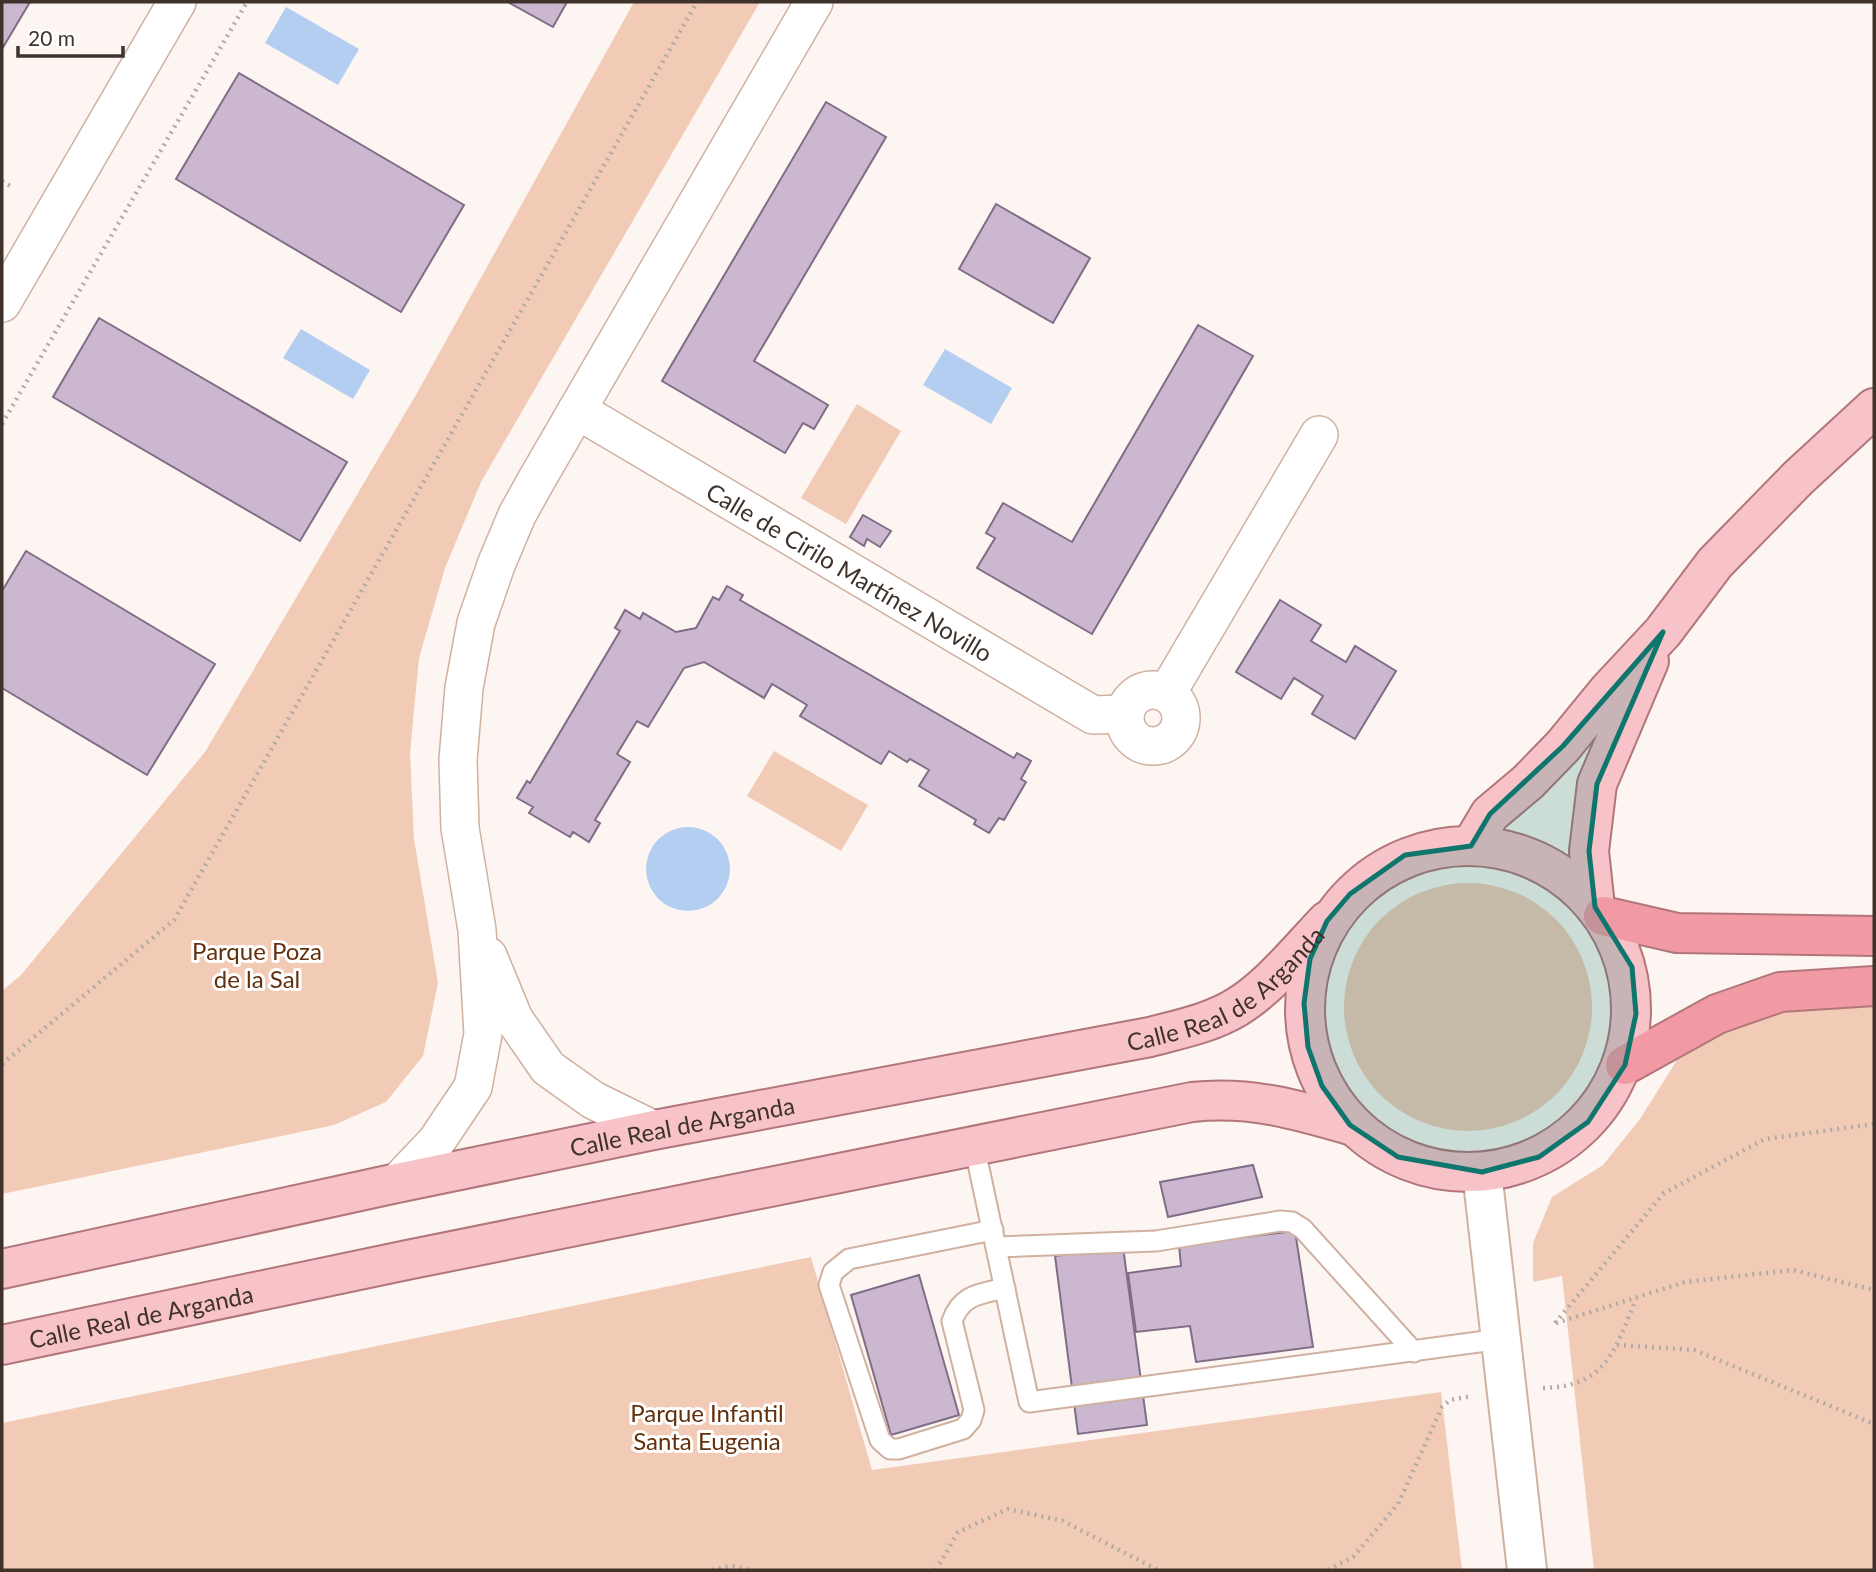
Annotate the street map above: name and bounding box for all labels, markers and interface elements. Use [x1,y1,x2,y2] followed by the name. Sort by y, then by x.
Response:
[18,14,122,58] scale bar
[28,25,75,50] text: 20 m
[702,476,998,667] street label: Calle de Cirilo Martínez Novillo
[1124,920,1329,1056] street label: Calle Real de Arganda
[192,936,322,993] park label: Parque Poza de la Sal
[567,1089,797,1162] street label: Calle Real de Arganda
[26,1278,256,1353] street label: Calle Real de Arganda
[630,1398,784,1455] park label: Parque Infantil Santa Eugenia

